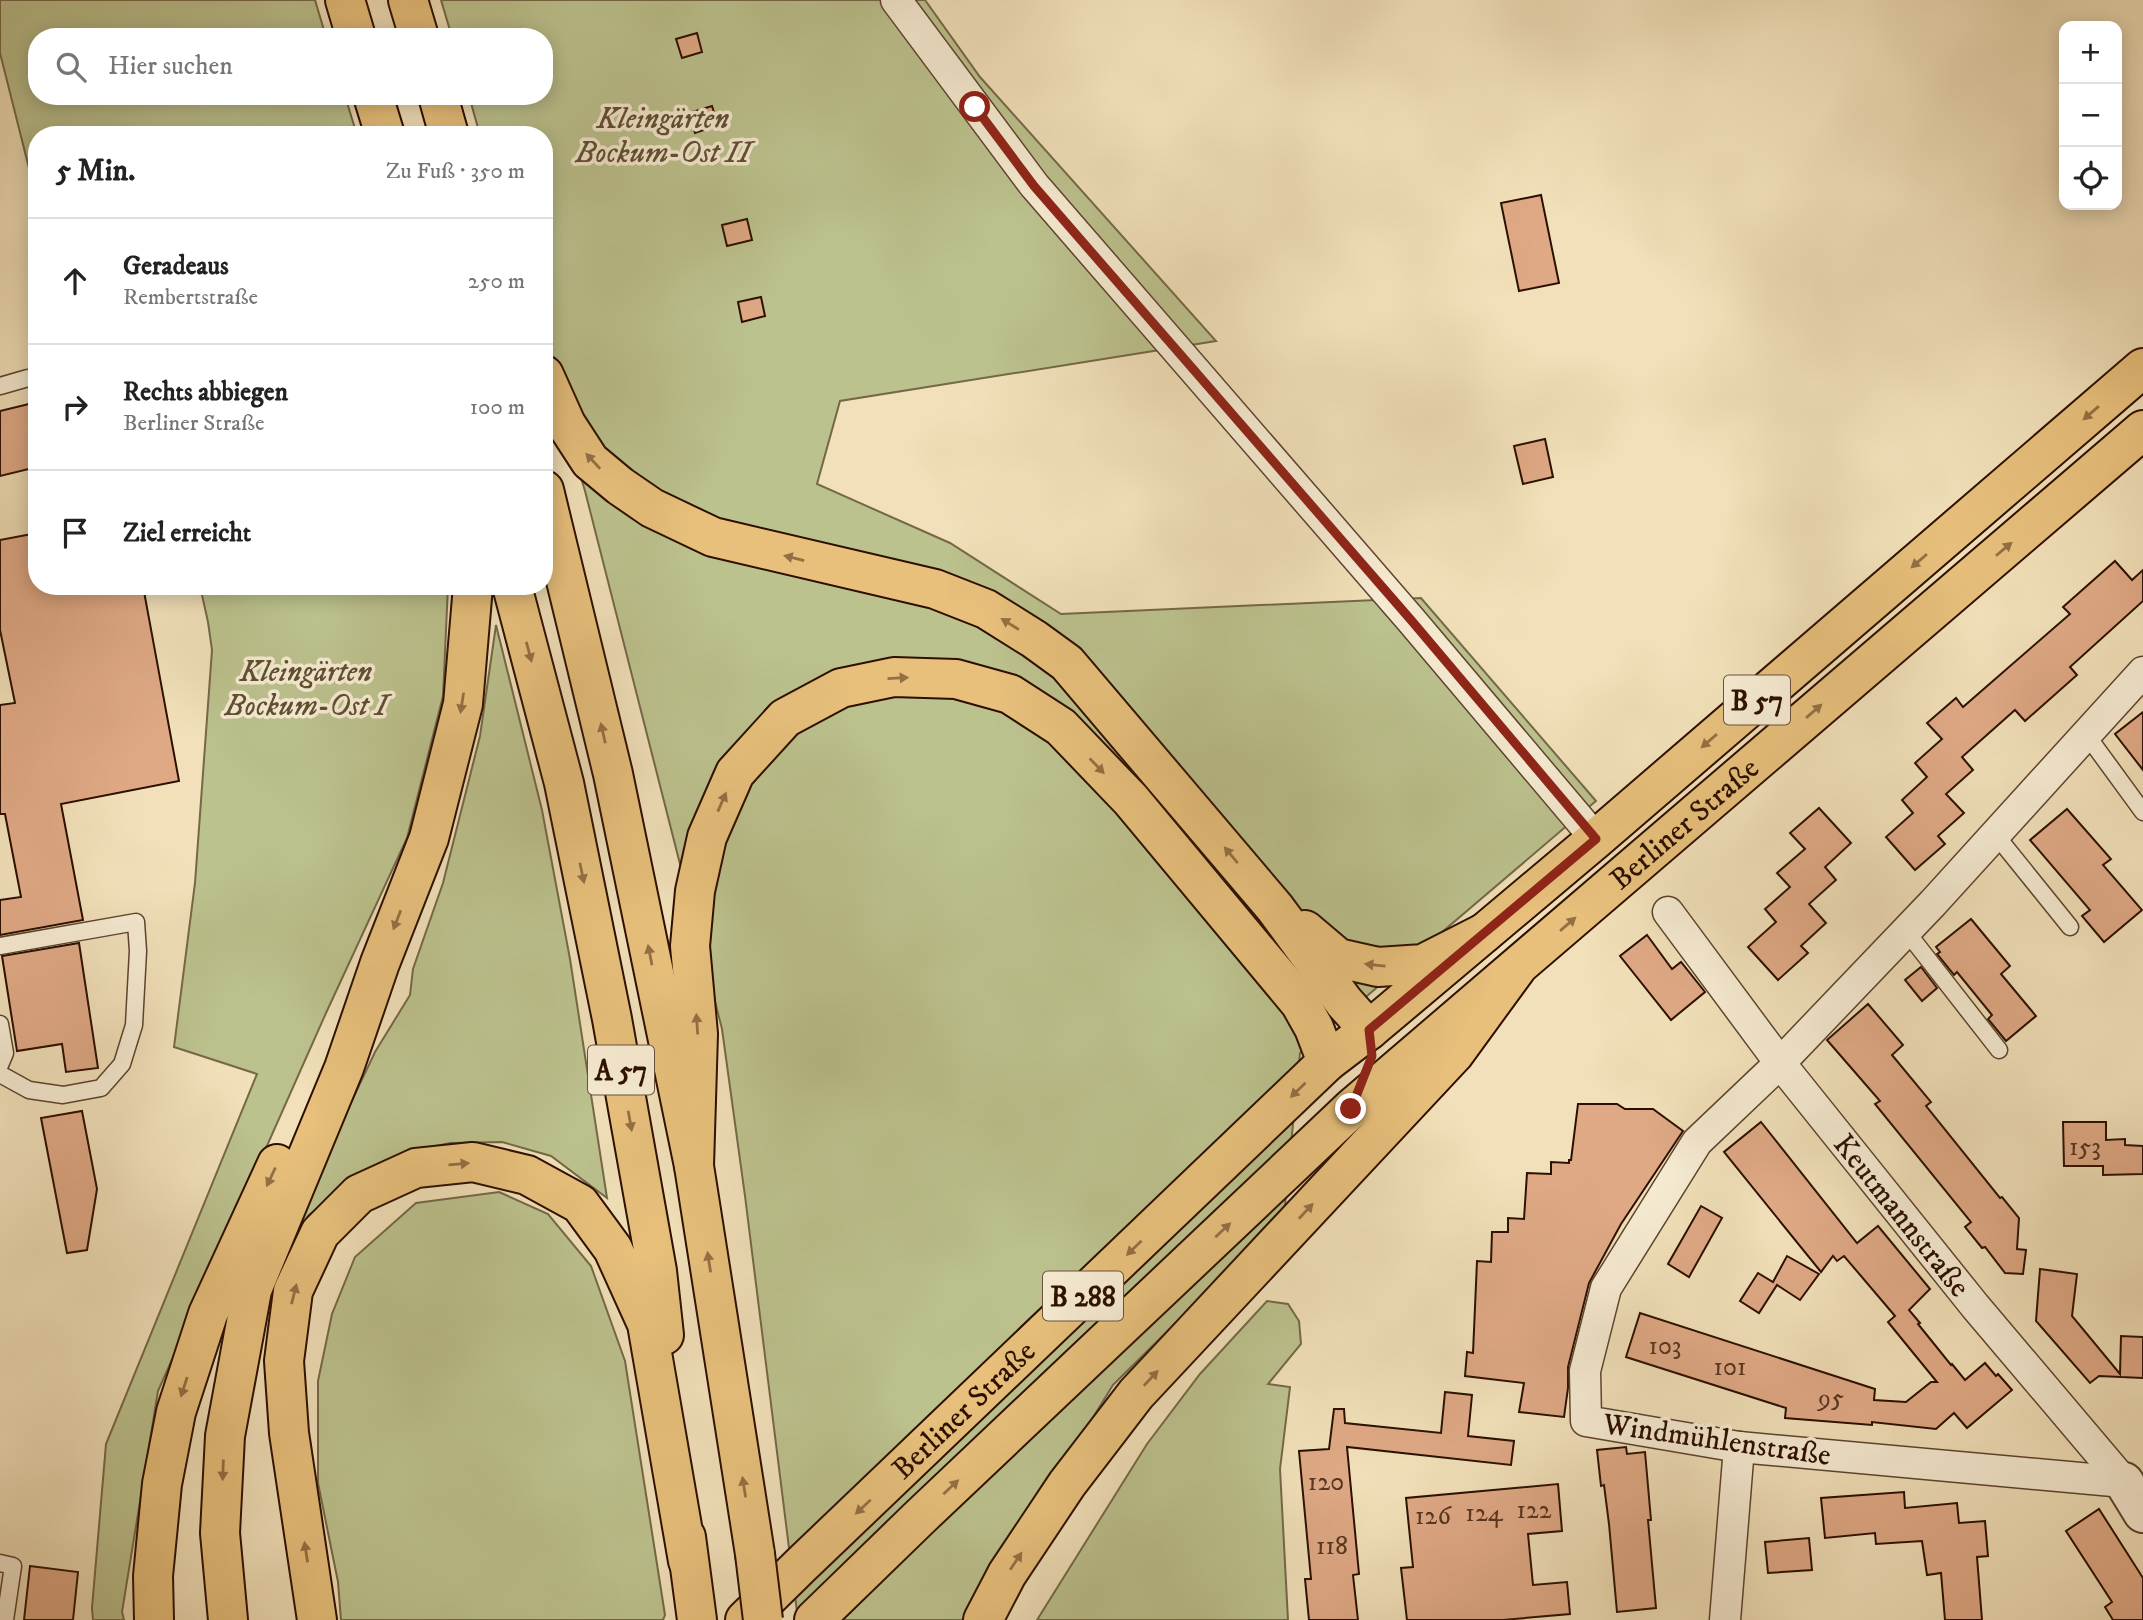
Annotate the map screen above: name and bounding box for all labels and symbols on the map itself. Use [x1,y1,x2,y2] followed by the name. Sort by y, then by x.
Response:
[959,91,990,122] route start
[574,101,756,172] park label: Kleingärten Bockum-Ost II
[2083,405,2100,420] one-way arrow
[585,453,601,470] one-way arrow
[1995,542,2012,557] one-way arrow
[783,552,805,563] one-way arrow
[1910,553,1928,569] one-way arrow
[1001,618,1020,631] one-way arrow
[525,642,535,663] one-way arrow
[224,654,393,725] park label: Kleingärten Bockum-Ost I
[887,673,909,684] one-way arrow
[1724,676,1790,724] road number: B 57
[456,692,467,714] one-way arrow
[1805,704,1822,719] one-way arrow
[598,721,609,743] one-way arrow
[1701,733,1718,748] one-way arrow
[1603,750,1767,899] street label: Berliner Straße
[1089,757,1106,774] one-way arrow
[716,792,728,812] one-way arrow
[1224,847,1239,864] one-way arrow
[577,862,588,884] one-way arrow
[392,910,403,931] one-way arrow
[1559,917,1576,932] one-way arrow
[645,944,656,966] one-way arrow
[1364,960,1386,971] one-way arrow
[691,1013,702,1035] one-way arrow
[588,1046,654,1094] road number: A 57
[1290,1082,1307,1098] one-way arrow
[1335,1093,1366,1124] route end
[625,1110,636,1132] one-way arrow
[1824,1127,1977,1305] street label: Keutmannstraße
[2069,1131,2101,1164] house number: 153
[448,1158,470,1169] one-way arrow
[266,1167,277,1187] one-way arrow
[1297,1203,1313,1220] one-way arrow
[1214,1222,1232,1238] one-way arrow
[1126,1239,1143,1255] one-way arrow
[703,1251,714,1273] one-way arrow
[1043,1272,1123,1320] road number: B 288
[289,1283,300,1305] one-way arrow
[1648,1330,1682,1363] house number: 103
[885,1334,1044,1488] street label: Berliner Straße
[1714,1351,1746,1384] house number: 101
[1143,1369,1159,1387] one-way arrow
[178,1376,189,1397] one-way arrow
[1816,1382,1844,1415] house number: 95
[1600,1406,1833,1475] street label: Windmühlenstraße
[218,1459,229,1481] one-way arrow
[1308,1466,1344,1499] house number: 120
[738,1475,749,1497] one-way arrow
[942,1480,959,1496] one-way arrow
[1516,1494,1552,1527] house number: 122
[1465,1497,1504,1530] house number: 124
[855,1498,872,1514] one-way arrow
[1415,1500,1452,1533] house number: 126
[1316,1530,1348,1563] house number: 118
[300,1541,311,1563] one-way arrow
[1009,1551,1022,1570] one-way arrow

